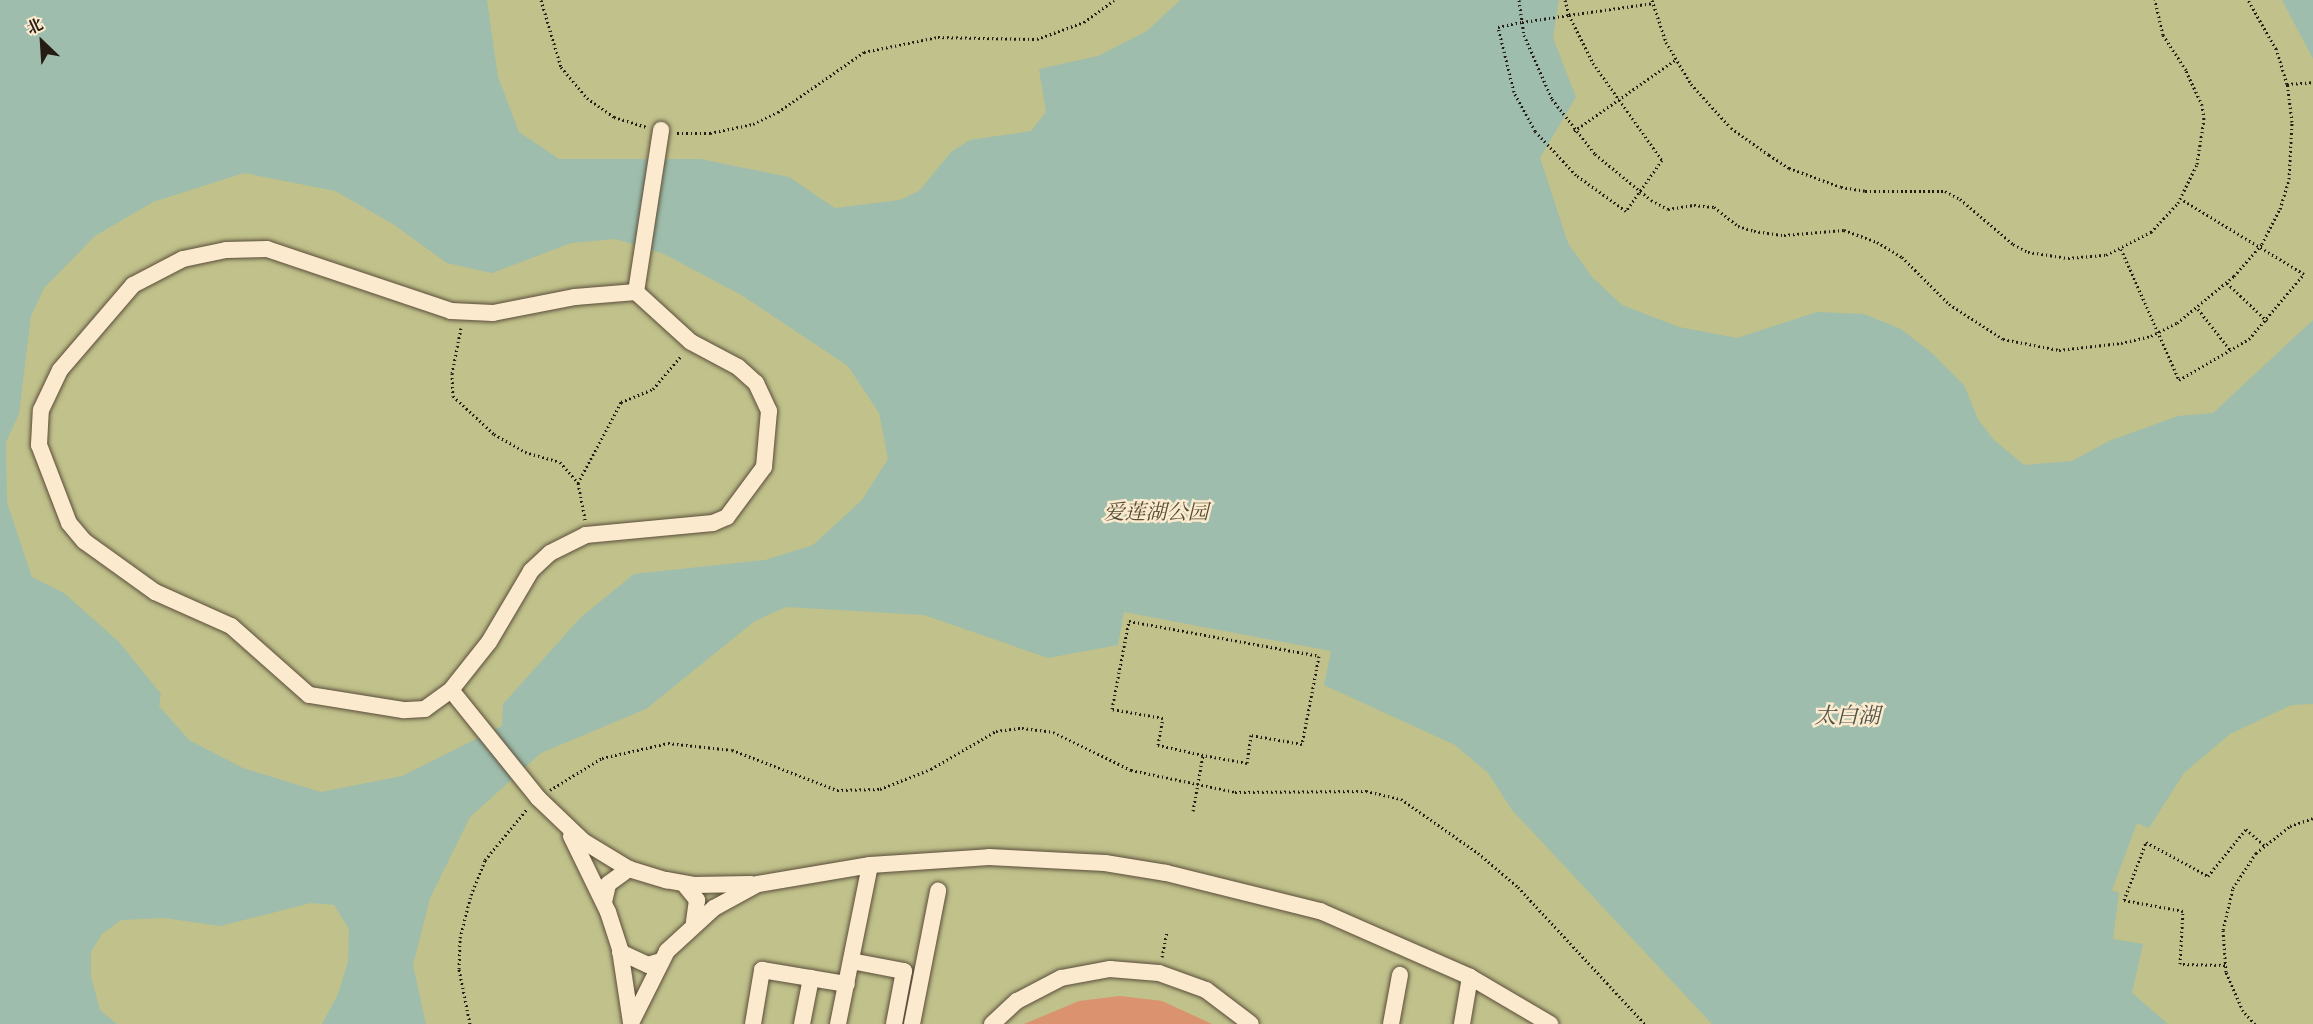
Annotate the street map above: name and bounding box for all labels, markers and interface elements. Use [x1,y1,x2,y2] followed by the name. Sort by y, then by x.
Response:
[22,11,47,40] text: 北
[12,12,72,72] north arrow
[1104,499,1208,525] park label: 爱莲湖公园
[1814,703,1880,729] water label: 太白湖

